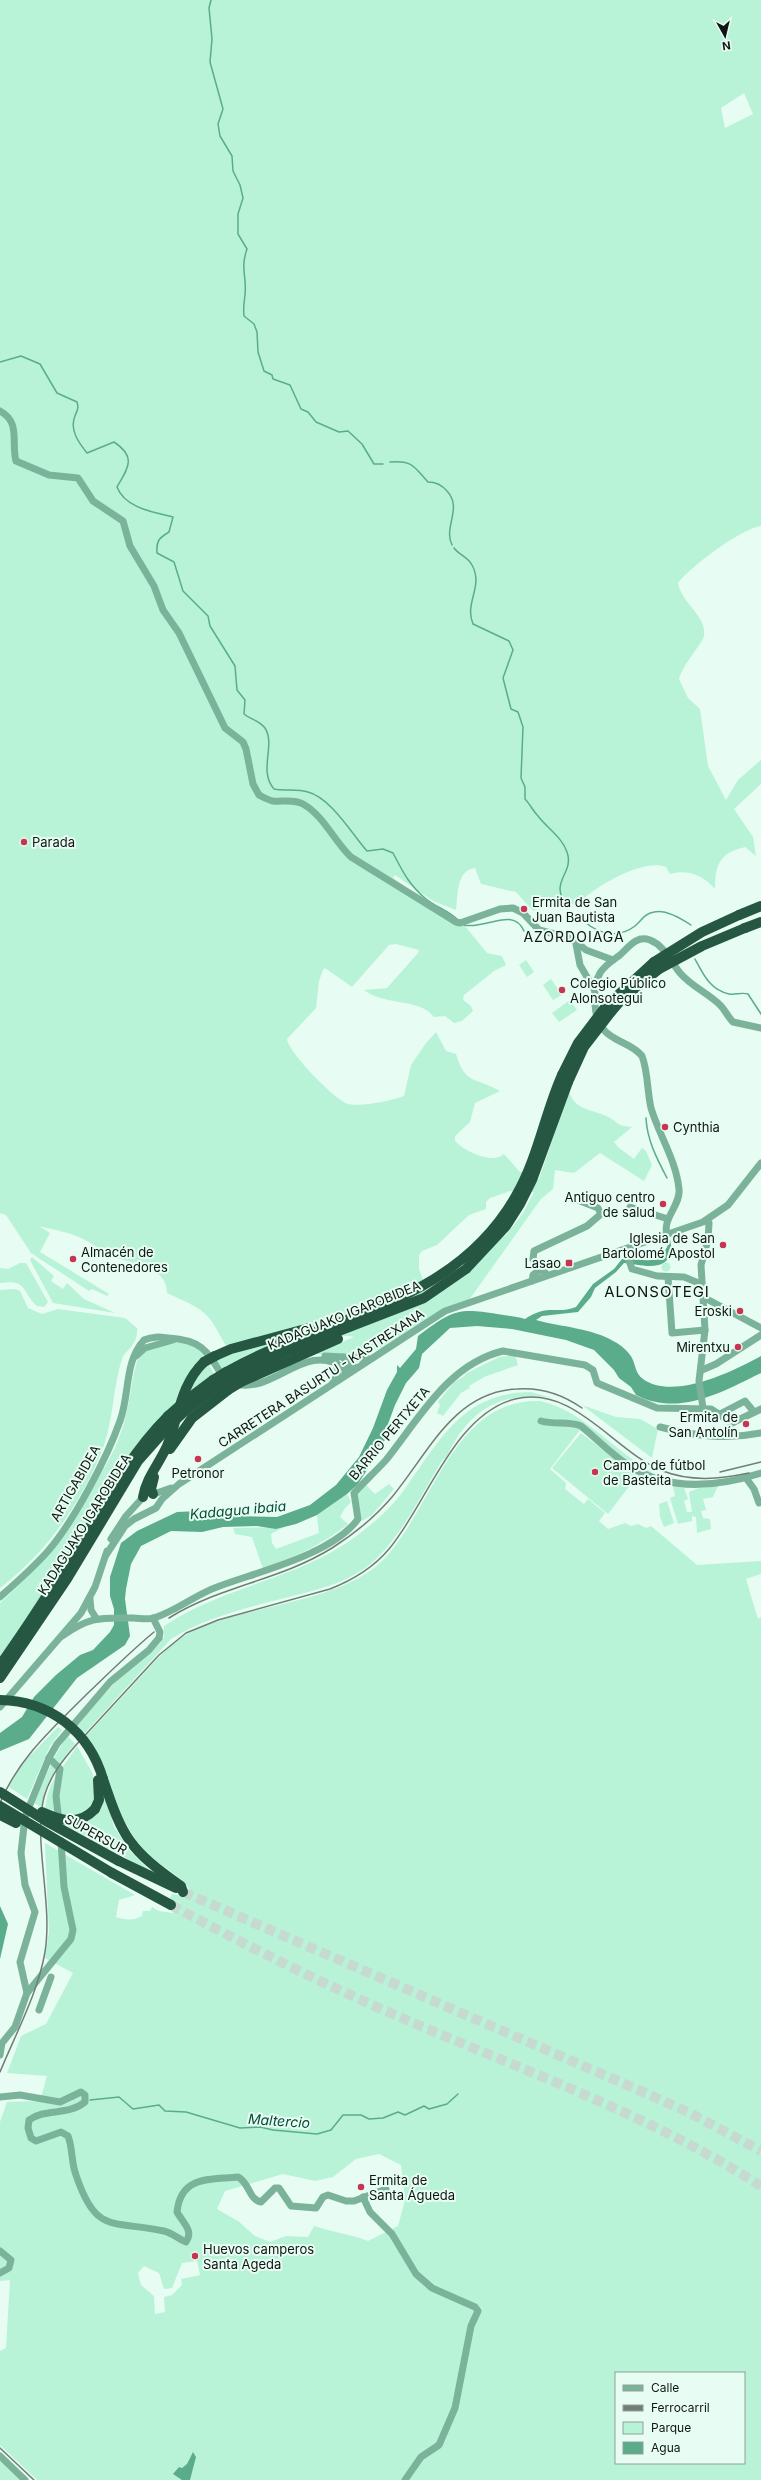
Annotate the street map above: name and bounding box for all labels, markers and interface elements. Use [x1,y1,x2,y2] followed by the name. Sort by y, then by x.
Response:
[705,16,745,56] north arrow
[721,38,732,53] text: N
[32,834,75,850] place label: Parada
[19,837,29,847] marker: Parada
[532,894,617,925] place label: Ermita de San Juan Bautista
[519,904,529,914] marker: Ermita de San Juan Bautista
[523,928,625,945] district label: AZORDOIAGA
[570,975,666,1006] place label: Colegio Público Alonsotegui
[557,985,567,995] marker: Colegio Público Alonsotegui
[673,1119,720,1135] place label: Cynthia
[660,1122,670,1132] marker: Cynthia
[564,1189,655,1220] place label: Antiguo centro de salud
[658,1199,668,1209] marker: Antiguo centro de salud
[602,1230,715,1261] place label: Iglesia de San Bartolomé Apostol
[718,1240,728,1250] marker: Iglesia de San Bartolomé Apostol
[81,1244,168,1275] place label: Almacén de Contenedores
[68,1254,78,1264] marker: Almacén de Contenedores
[524,1255,561,1271] place label: Lasao
[564,1258,574,1268] marker: Lasao
[265,1277,423,1353] street label: KADAGUAKO IGAROBIDEA
[604,1282,710,1301] district label: ALONSOTEGI
[695,1303,732,1319] place label: Eroski
[215,1305,427,1451] street label: CARRETERA BASURTU - KASTREXANA
[735,1306,745,1316] marker: Eroski
[676,1339,730,1355] place label: Mirentxu
[733,1342,743,1352] marker: Mirentxu
[345,1383,433,1483] street label: BARRIO PERTXETA
[668,1409,738,1440] place label: Ermita de San Antolín
[741,1419,751,1429] marker: Ermita de San Antolín
[47,1442,103,1524] street label: ARTIGABIDEA
[34,1450,134,1598] street label: KADAGUAKO IGAROBIDEA
[193,1454,203,1464] marker: Petronor
[603,1457,705,1488] place label: Campo de fútbol de Basteita
[172,1465,225,1481] place label: Petronor
[590,1467,600,1477] marker: Campo de fútbol de Basteita
[189,1497,287,1522] water label: Kadagua ibaia
[62,1810,130,1858] street label: SUPERSUR
[247,2110,311,2131] water label: Maltercio
[369,2172,455,2203] place label: Ermita de Santa Águeda
[356,2182,366,2192] marker: Ermita de Santa Águeda
[203,2241,314,2272] place label: Huevos camperos Santa Ageda
[190,2251,200,2261] marker: Huevos camperos Santa Ageda
[615,2372,745,2464] legend
[651,2380,679,2395] text: Calle
[651,2400,710,2415] text: Ferrocarril
[651,2420,691,2435] text: Parque
[651,2440,680,2455] text: Agua

